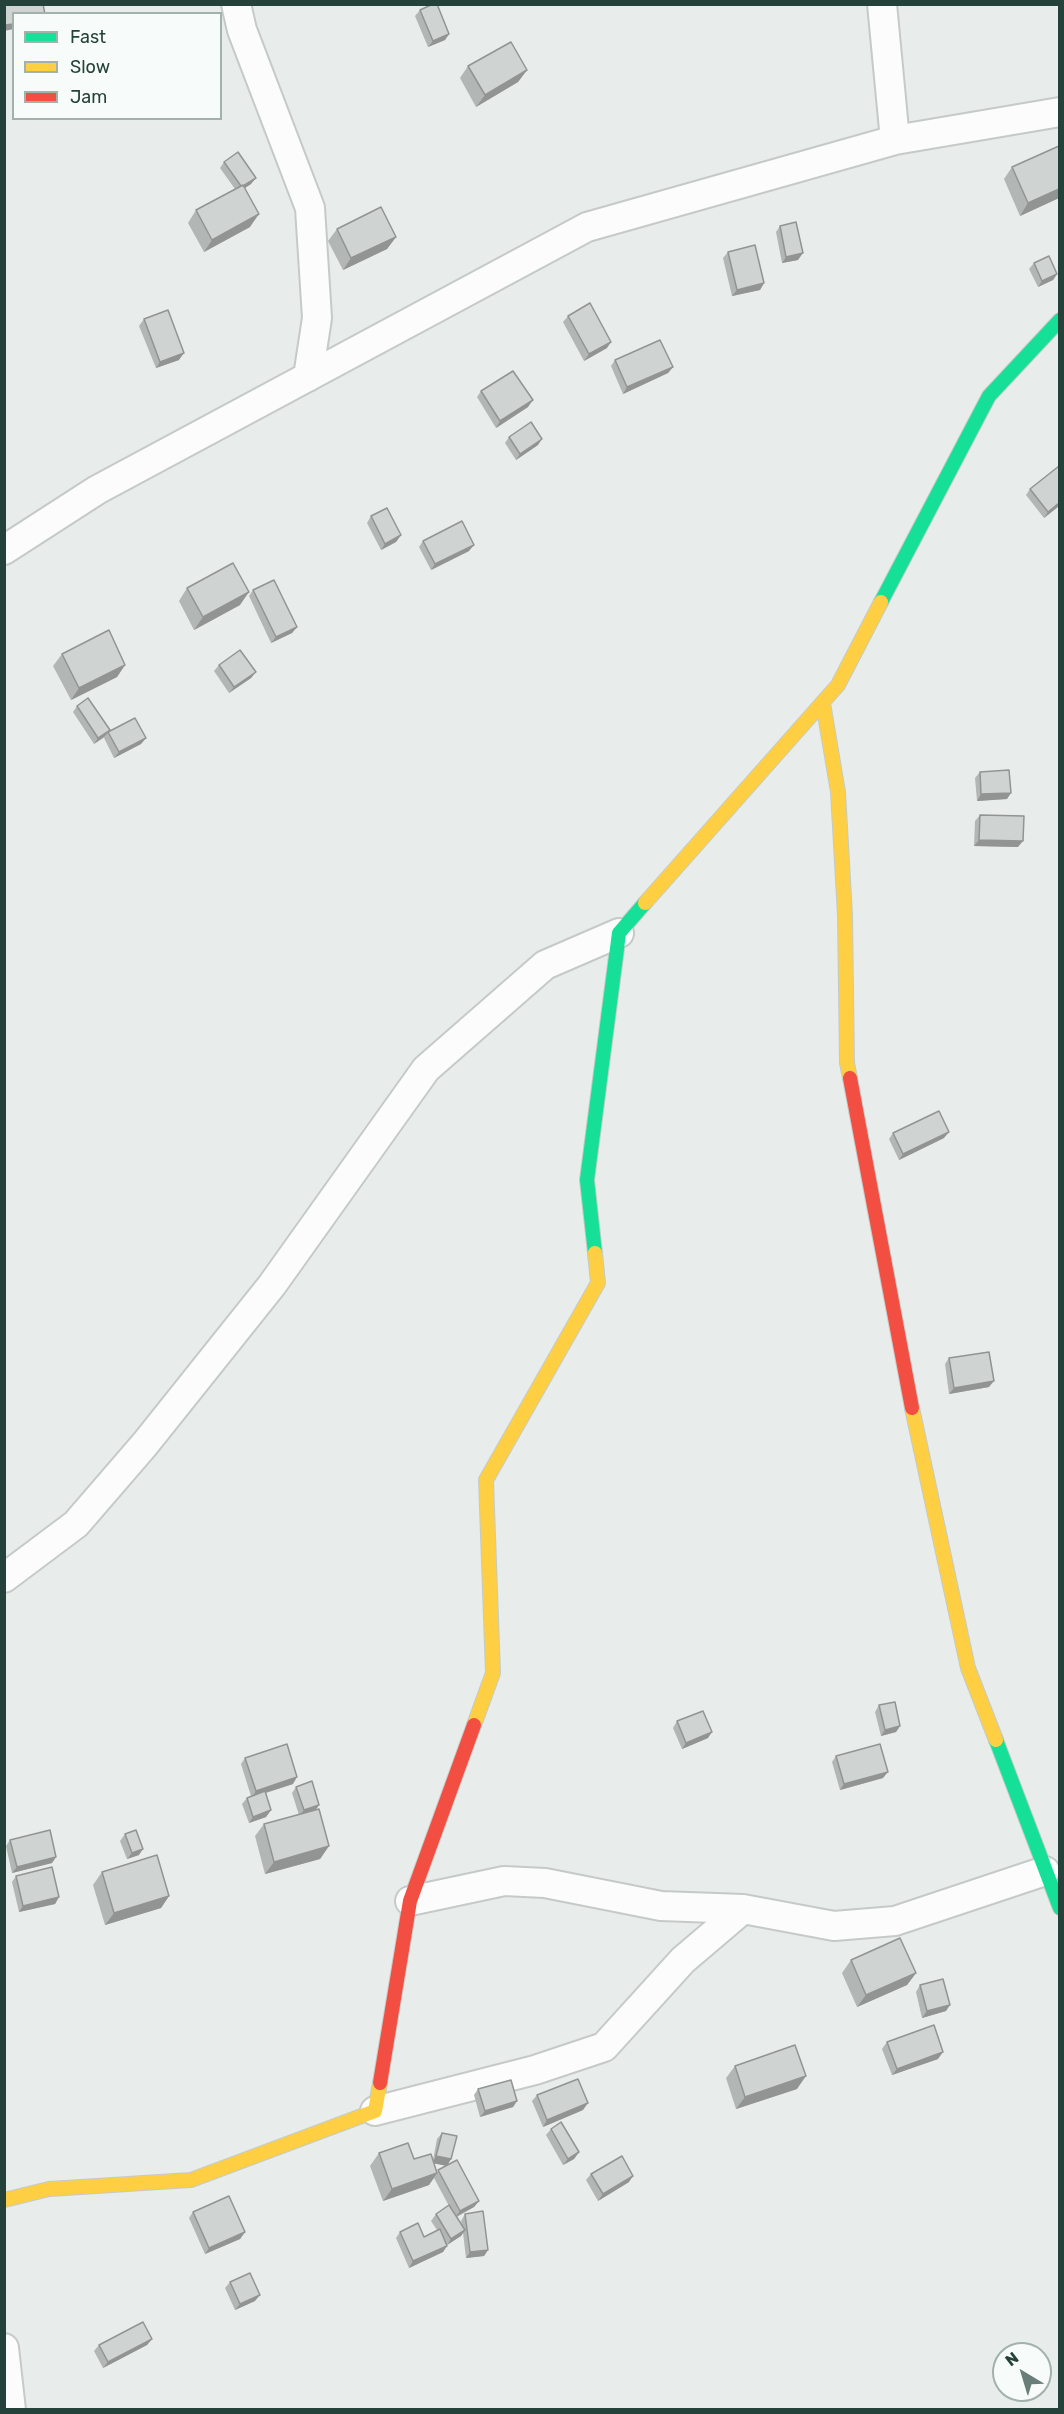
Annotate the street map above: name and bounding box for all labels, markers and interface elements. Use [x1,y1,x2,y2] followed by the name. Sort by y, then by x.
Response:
[12,12,222,120] legend
[70,26,106,48] text: Fast
[70,56,110,78] text: Slow
[70,86,107,108] text: Jam
[992,2342,1052,2402] north arrow
[1001,2348,1022,2370] text: N

